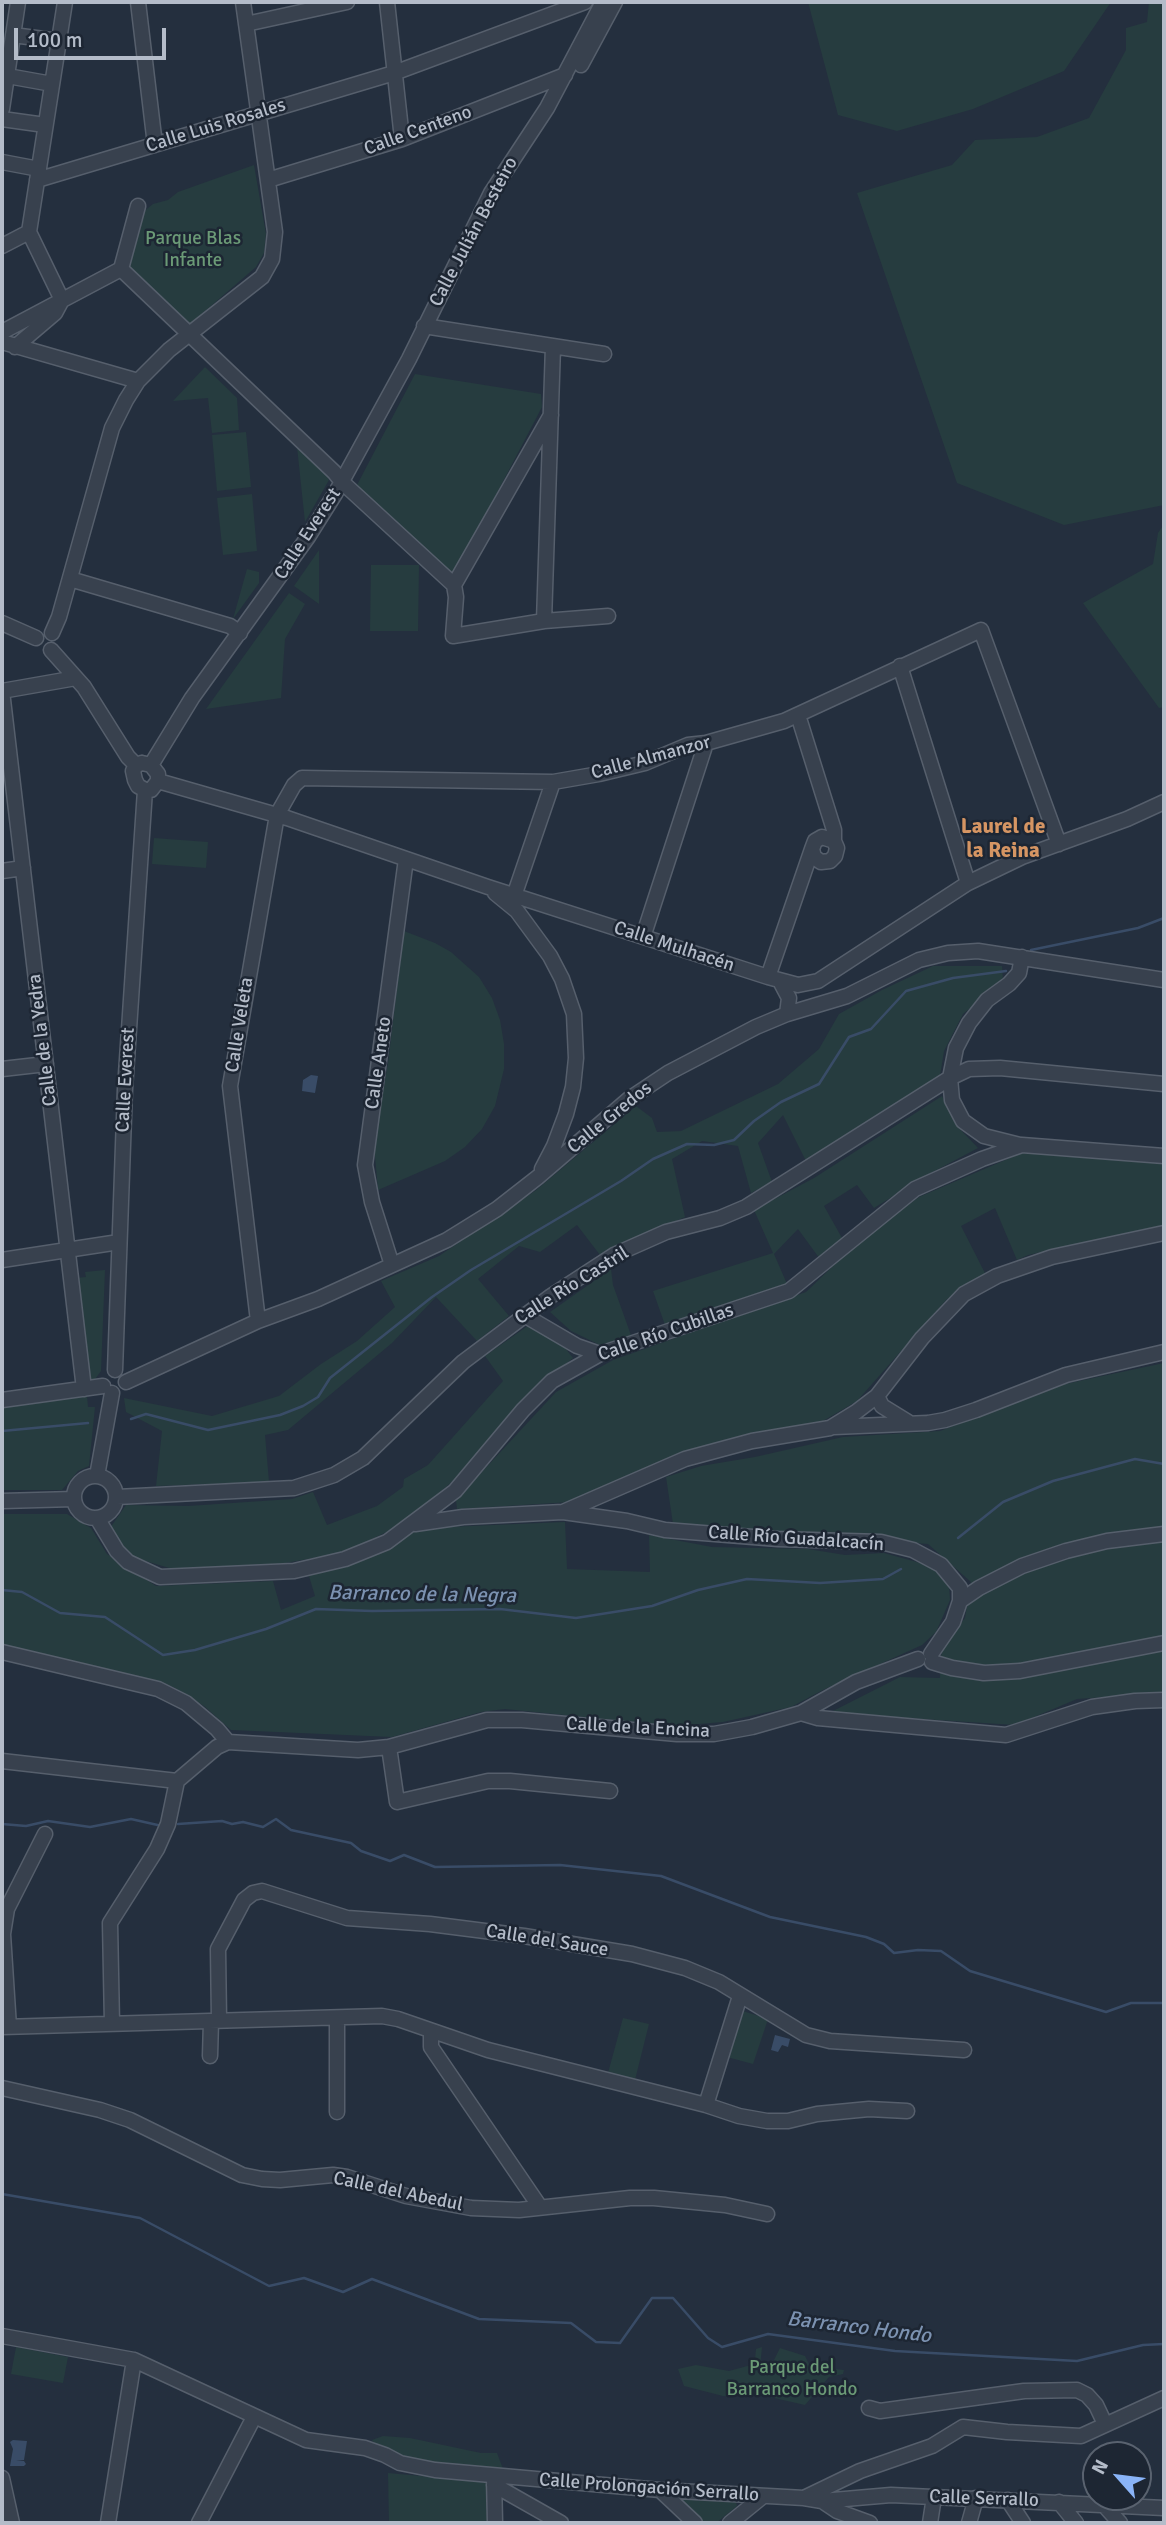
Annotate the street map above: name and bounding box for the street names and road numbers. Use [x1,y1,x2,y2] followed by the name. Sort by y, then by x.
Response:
[143,94,289,158] street label: Calle Luis Rosales
[361,101,475,161] street label: Calle Centeno
[425,153,523,311] street label: Calle Julián Besteiro
[270,484,346,584] street label: Calle Everest
[589,731,713,785] street label: Calle Almanzor
[611,917,737,977] street label: Calle Mulhacén
[24,973,62,1107] street label: Calle de la Yedra
[221,976,259,1074] street label: Calle Veleta
[361,1015,397,1111] street label: Calle Aneto
[112,1027,140,1133] street label: Calle Everest
[563,1077,657,1159] street label: Calle Gredos
[511,1242,633,1330] street label: Calle Río Castril
[595,1299,737,1367] street label: Calle Río Cubillas
[707,1521,885,1557] street label: Calle Río Guadalcacín
[565,1713,711,1743] street label: Calle de la Encina
[484,1920,610,1962] street label: Calle del Sauce
[331,2167,465,2217] street label: Calle del Abedul
[538,2469,760,2507] street label: Calle Prolongación Serrallo
[929,2486,1039,2512] street label: Calle Serrallo

